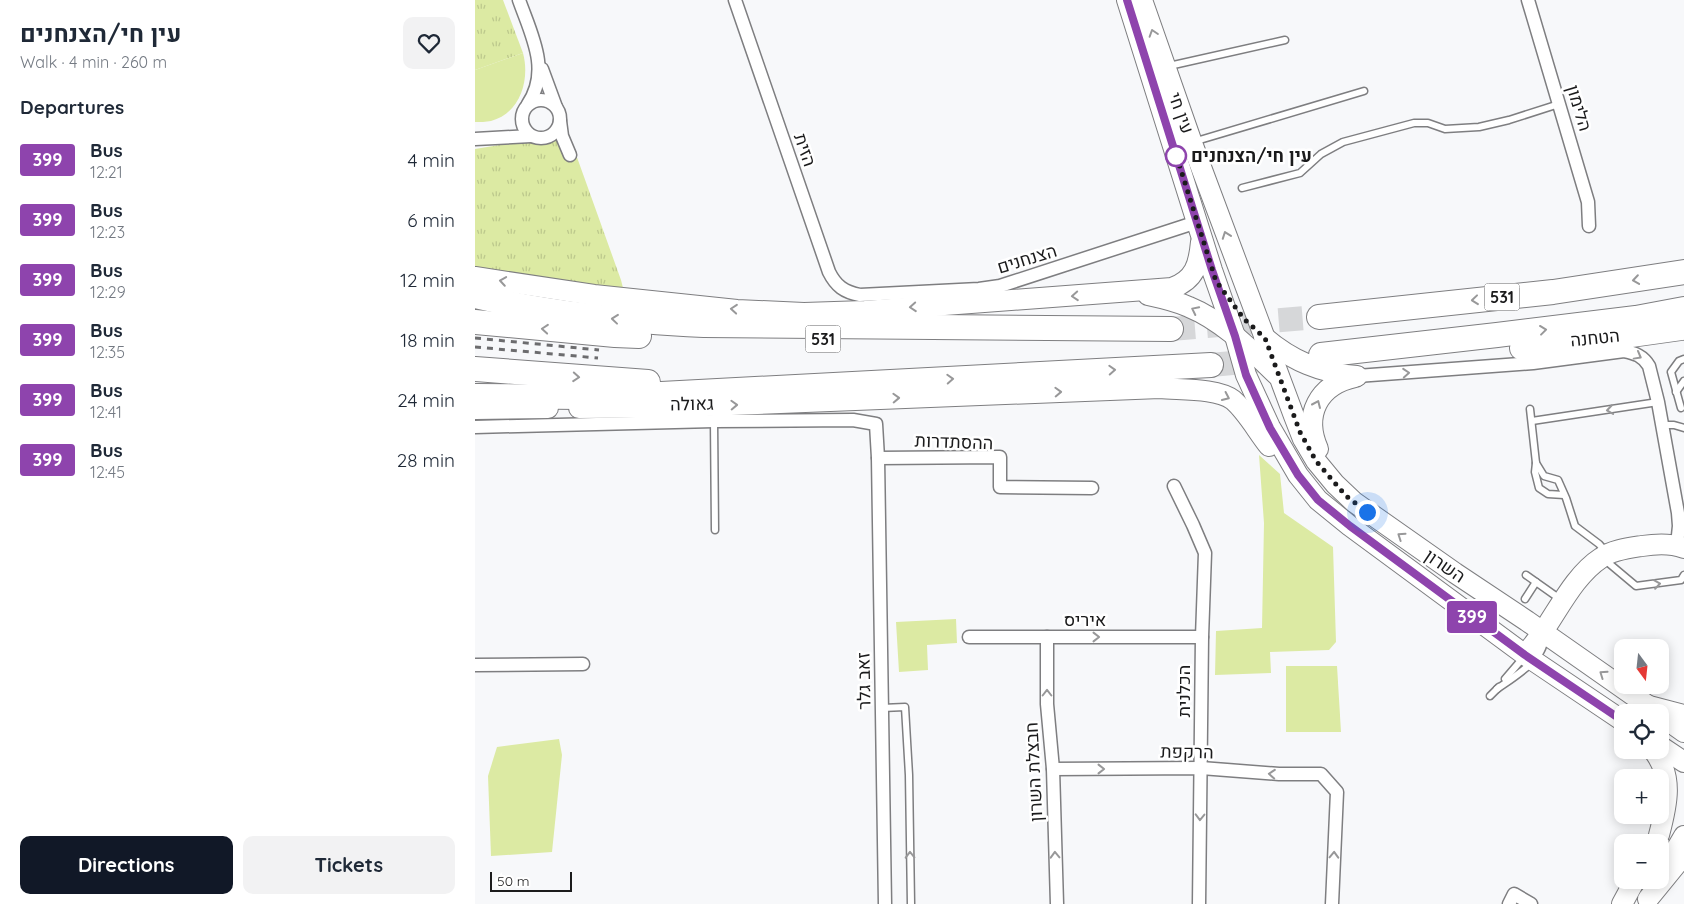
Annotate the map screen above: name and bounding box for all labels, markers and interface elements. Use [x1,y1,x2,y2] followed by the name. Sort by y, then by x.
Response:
[403,17,455,69] button: heart
[20,18,181,48] text: עין חי/הצנחנים
[1149,29,1159,38] one-way arrow
[20,52,167,72] text: Walk · 4 min · 260 m
[1562,82,1597,134] street label: הלימון
[1163,89,1200,137] street label: עין חי
[20,95,124,119] text: Departures
[789,130,822,169] street label: הזית
[90,138,123,162] text: Bus
[1191,144,1312,167] place label: עין חי/הצנחנים
[1165,145,1187,167] marker: עין חי/הצנחנים
[32,148,63,171] text: 399
[407,148,455,172] text: 4 min
[90,162,123,182] text: 12:21
[90,198,123,222] text: Bus
[32,208,63,231] text: 399
[407,208,455,232] text: 6 min
[90,222,125,242] text: 12:23
[1222,231,1232,240] one-way arrow
[994,239,1060,278] street label: הצנחנים
[90,258,123,282] text: Bus
[32,268,63,291] text: 399
[400,268,455,292] text: 12 min
[1632,274,1640,285] one-way arrow
[499,277,507,287] one-way arrow
[90,282,126,302] text: 12:29
[1485,284,1519,310] road number: 531
[1071,290,1079,301] one-way arrow
[1470,294,1478,305] one-way arrow
[909,301,917,312] one-way arrow
[729,304,737,315] one-way arrow
[1191,305,1200,316] one-way arrow
[610,314,618,325] one-way arrow
[90,318,123,342] text: Bus
[541,323,549,334] one-way arrow
[1569,323,1621,352] street label: הטחנה
[1539,325,1547,335] one-way arrow
[805,326,841,352] road number: 531
[32,328,63,351] text: 399
[400,328,455,352] text: 18 min
[90,342,125,362] text: 12:35
[1632,350,1641,360] one-way arrow
[1109,365,1117,376] one-way arrow
[1402,368,1410,379] one-way arrow
[572,371,580,382] one-way arrow
[946,373,954,384] one-way arrow
[90,378,123,402] text: Bus
[1055,387,1063,397] one-way arrow
[32,388,63,411] text: 399
[397,388,455,412] text: 24 min
[1220,391,1229,401] one-way arrow
[670,392,714,415] street label: גאולה
[892,393,900,404] one-way arrow
[730,400,738,411] one-way arrow
[1311,400,1322,409] one-way arrow
[90,402,122,422] text: 12:41
[1606,405,1614,415] one-way arrow
[914,429,994,454] street label: ההסתדרות
[90,438,123,462] text: Bus
[32,448,63,471] text: 399
[397,448,455,472] text: 28 min
[90,462,125,482] text: 12:45
[1355,500,1380,525] your location
[1397,533,1407,542] one-way arrow
[1421,544,1470,587] street label: השרון
[1653,579,1661,589] one-way arrow
[1443,601,1501,633] line badge: 399
[1457,605,1487,628] text: 399
[1064,608,1106,631] street label: איריס
[1092,632,1100,642] one-way arrow
[1614,639,1669,694] north arrow
[1614,639,1669,889] map controls
[852,652,875,710] street label: זאב גלר
[1172,665,1195,717] street label: הכלנית
[1599,671,1609,680] one-way arrow
[1042,689,1052,696] one-way arrow
[1614,704,1669,759] button: locate
[1019,722,1048,822] street label: חבצלת השרון
[1160,740,1214,763] street label: הרקפת
[1098,764,1106,774] one-way arrow
[1268,768,1276,779] one-way arrow
[1614,769,1669,824] button: +
[1195,814,1205,821] one-way arrow
[1614,834,1669,889] button: −
[20,836,233,894] button: Directions
[243,836,455,894] button: Tickets
[905,851,915,859] one-way arrow
[1050,851,1061,859] one-way arrow
[1329,851,1339,859] one-way arrow
[490,869,573,892] scale bar
[497,872,530,890] text: 50 m

